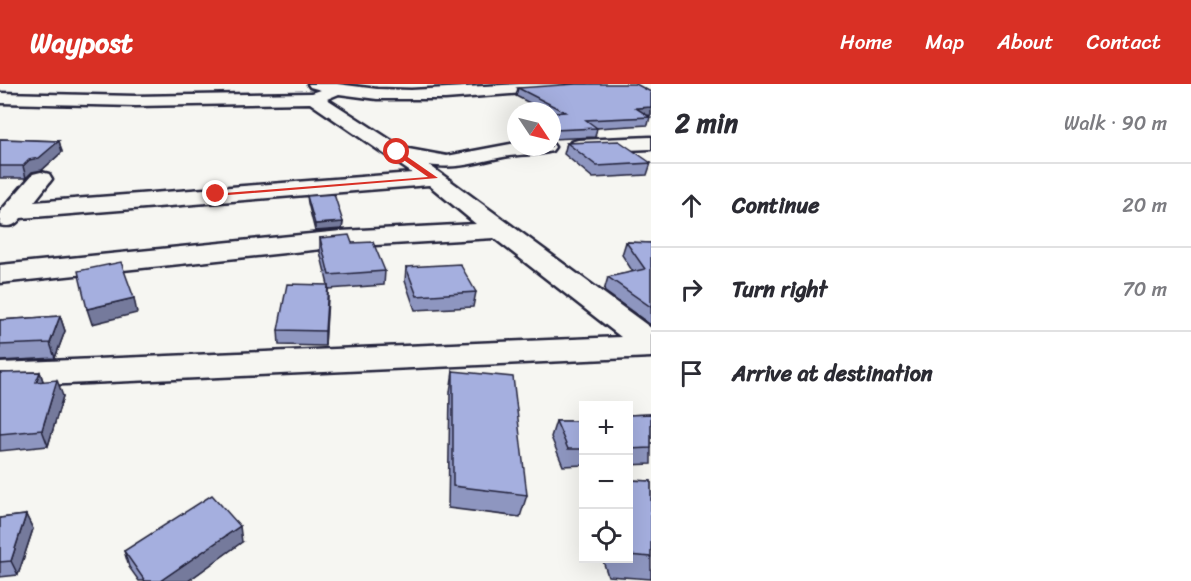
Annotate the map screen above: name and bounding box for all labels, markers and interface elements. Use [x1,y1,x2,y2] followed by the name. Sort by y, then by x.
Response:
[30,18,133,67] text: Waypost
[840,23,892,61] text: Home
[925,23,964,61] text: Map
[997,23,1054,61] text: About
[1087,23,1161,61] text: Contact
[675,100,738,146] text: 2 min
[507,102,561,156] north arrow
[1064,106,1167,141] text: Walk · 90 m
[383,138,409,164] route start
[202,180,228,206] route end
[732,186,820,225] text: Continue
[1122,188,1167,223] text: 20 m
[675,189,708,222] icon: ahead
[732,270,827,309] text: Turn right
[1122,272,1167,307] text: 70 m
[675,273,708,306] icon: right
[732,354,933,393] text: Arrive at destination
[675,357,708,390] icon: arrive
[579,401,633,563] map controls
[579,401,633,455] button: +
[579,455,633,509] button: −
[579,509,633,563] button: locate

